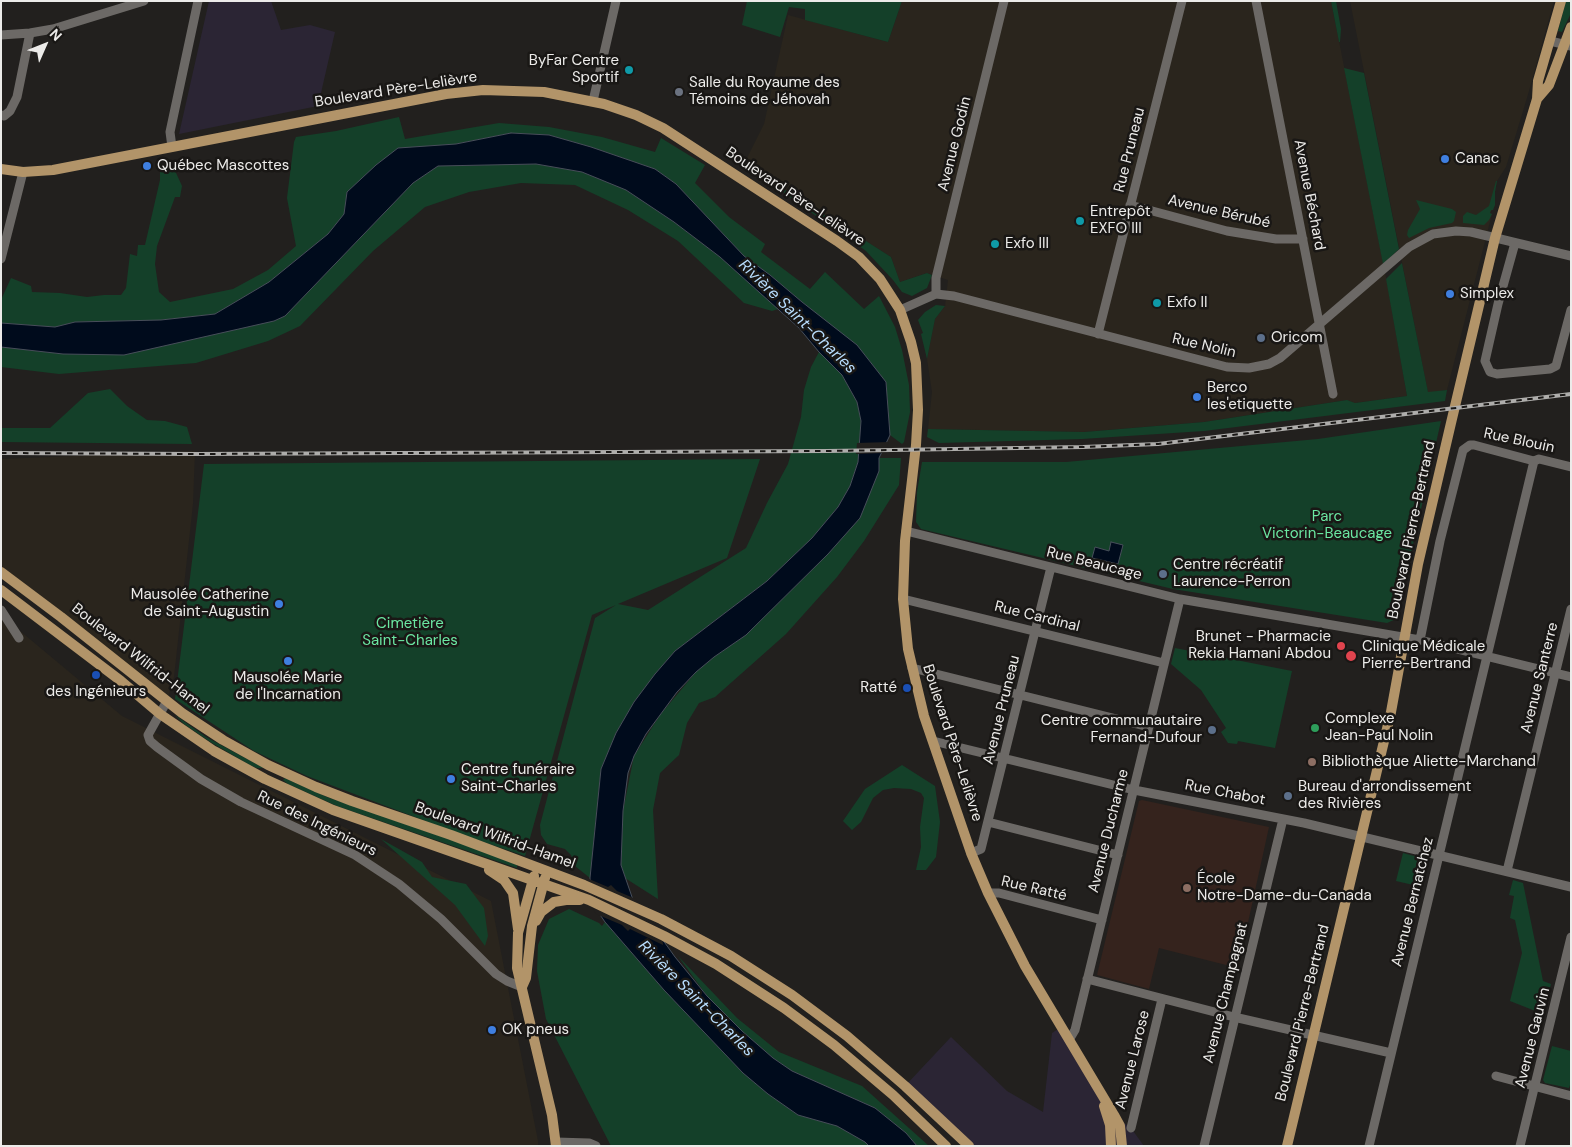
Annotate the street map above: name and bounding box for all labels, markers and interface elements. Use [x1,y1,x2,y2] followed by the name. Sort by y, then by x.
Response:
[20,20,70,70] north arrow
[46,25,66,45] text: N
[529,52,619,87] place label: ByFar Centre Sportif
[623,64,635,76] marker: ByFar Centre Sportif
[314,68,478,112] street label: Boulevard Père-Lelièvre
[689,74,840,109] place label: Salle du Royaume des Témoins de Jéhovah
[673,86,685,98] marker: Salle du Royaume des Témoins de Jéhovah
[935,95,975,193] street label: Avenue Godin
[1111,106,1149,194] street label: Rue Pruneau
[1289,138,1329,252] street label: Avenue Béchard
[722,144,868,250] street label: Boulevard Père-Lelièvre
[1455,150,1499,168] place label: Canac
[1439,153,1451,165] marker: Canac
[157,157,289,175] place label: Québec Mascottes
[141,160,153,172] marker: Québec Mascottes
[1166,191,1272,233] street label: Avenue Bérubé
[1090,203,1151,238] place label: Entrepôt EXFO III
[1074,215,1086,227] marker: Entrepôt EXFO III
[1005,235,1049,253] place label: Exfo III
[989,238,1001,250] marker: Exfo III
[734,256,860,378] water label: Rivière Saint-Charles
[1460,285,1514,303] place label: Simplex
[1444,288,1456,300] marker: Simplex
[1167,294,1208,312] place label: Exfo II
[1151,297,1163,309] marker: Exfo II
[1271,329,1323,347] place label: Oricom
[1170,330,1238,362] street label: Rue Nolin
[1255,332,1267,344] marker: Oricom
[1207,379,1292,414] place label: Berco les'etiquette
[1191,391,1203,403] marker: Berco les'etiquette
[1482,425,1556,457] street label: Rue Blouin
[1384,439,1440,621] street label: Boulevard Pierre-Bertrand
[1262,508,1392,543] park label: Parc Victorin-Beaucage
[1044,543,1144,585] street label: Rue Beaucage
[1173,556,1290,591] place label: Centre récréatif Laurence-Perron
[1157,568,1169,580] marker: Centre récréatif Laurence-Perron
[131,586,269,621] place label: Mausolée Catherine de Saint-Augustin
[273,598,285,610] marker: Mausolée Catherine de Saint-Augustin
[992,598,1082,636] street label: Rue Cardinal
[68,600,212,718] street label: Boulevard Wilfrid-Hamel
[362,615,458,650] park label: Cimetière Saint-Charles
[1517,621,1563,735] street label: Avenue Santerre
[1188,628,1331,663] place label: Brunet - Pharmacie Rekia Hamani Abdou
[1362,638,1485,673] place label: Clinique Médicale Pierre-Bertrand
[1335,640,1347,652] marker: Brunet - Pharmacie Rekia Hamani Abdou
[1344,649,1358,663] marker: Clinique Médicale Pierre-Bertrand
[980,654,1024,766] street label: Avenue Pruneau
[282,655,294,667] marker: Mausolée Marie de l'Incarnation
[918,662,986,824] street label: Boulevard Père-Lelièvre
[90,669,102,681] marker: des Ingénieurs
[234,669,342,704] place label: Mausolée Marie de l'Incarnation
[860,679,897,697] place label: Ratté
[901,682,913,694] marker: Ratté
[46,683,146,701] place label: des Ingénieurs
[1325,710,1433,745] place label: Complexe Jean-Paul Nolin
[1041,712,1202,747] place label: Centre communautaire Fernand-Dufour
[1309,722,1321,734] marker: Complexe Jean-Paul Nolin
[1206,724,1218,736] marker: Centre communautaire Fernand-Dufour
[1322,753,1536,771] place label: Bibliothèque Aliette-Marchand
[1306,756,1318,768] marker: Bibliothèque Aliette-Marchand
[461,761,574,796] place label: Centre funéraire Saint-Charles
[1085,767,1133,895] street label: Avenue Ducharme
[445,773,457,785] marker: Centre funéraire Saint-Charles
[1183,776,1267,810] street label: Rue Chabot
[1298,778,1471,813] place label: Bureau d'arrondissement des Rivières
[254,787,380,861] street label: Rue des Ingénieurs
[1282,790,1294,802] marker: Bureau d'arrondissement des Rivières
[412,799,578,873] street label: Boulevard Wilfrid-Hamel
[1388,835,1438,969] street label: Avenue Bernatchez
[1197,870,1372,905] place label: École Notre-Dame-du-Canada
[999,873,1069,905] street label: Rue Ratté
[1181,882,1193,894] marker: École Notre-Dame-du-Canada
[1200,921,1252,1065] street label: Avenue Champagnat
[1272,923,1334,1103] street label: Boulevard Pierre-Bertrand
[634,937,758,1061] water label: Rivière Saint-Charles
[1512,986,1554,1090] street label: Avenue Gauvin
[1112,1009,1154,1111] street label: Avenue Larose
[502,1021,569,1039] place label: OK pneus
[486,1024,498,1036] marker: OK pneus

